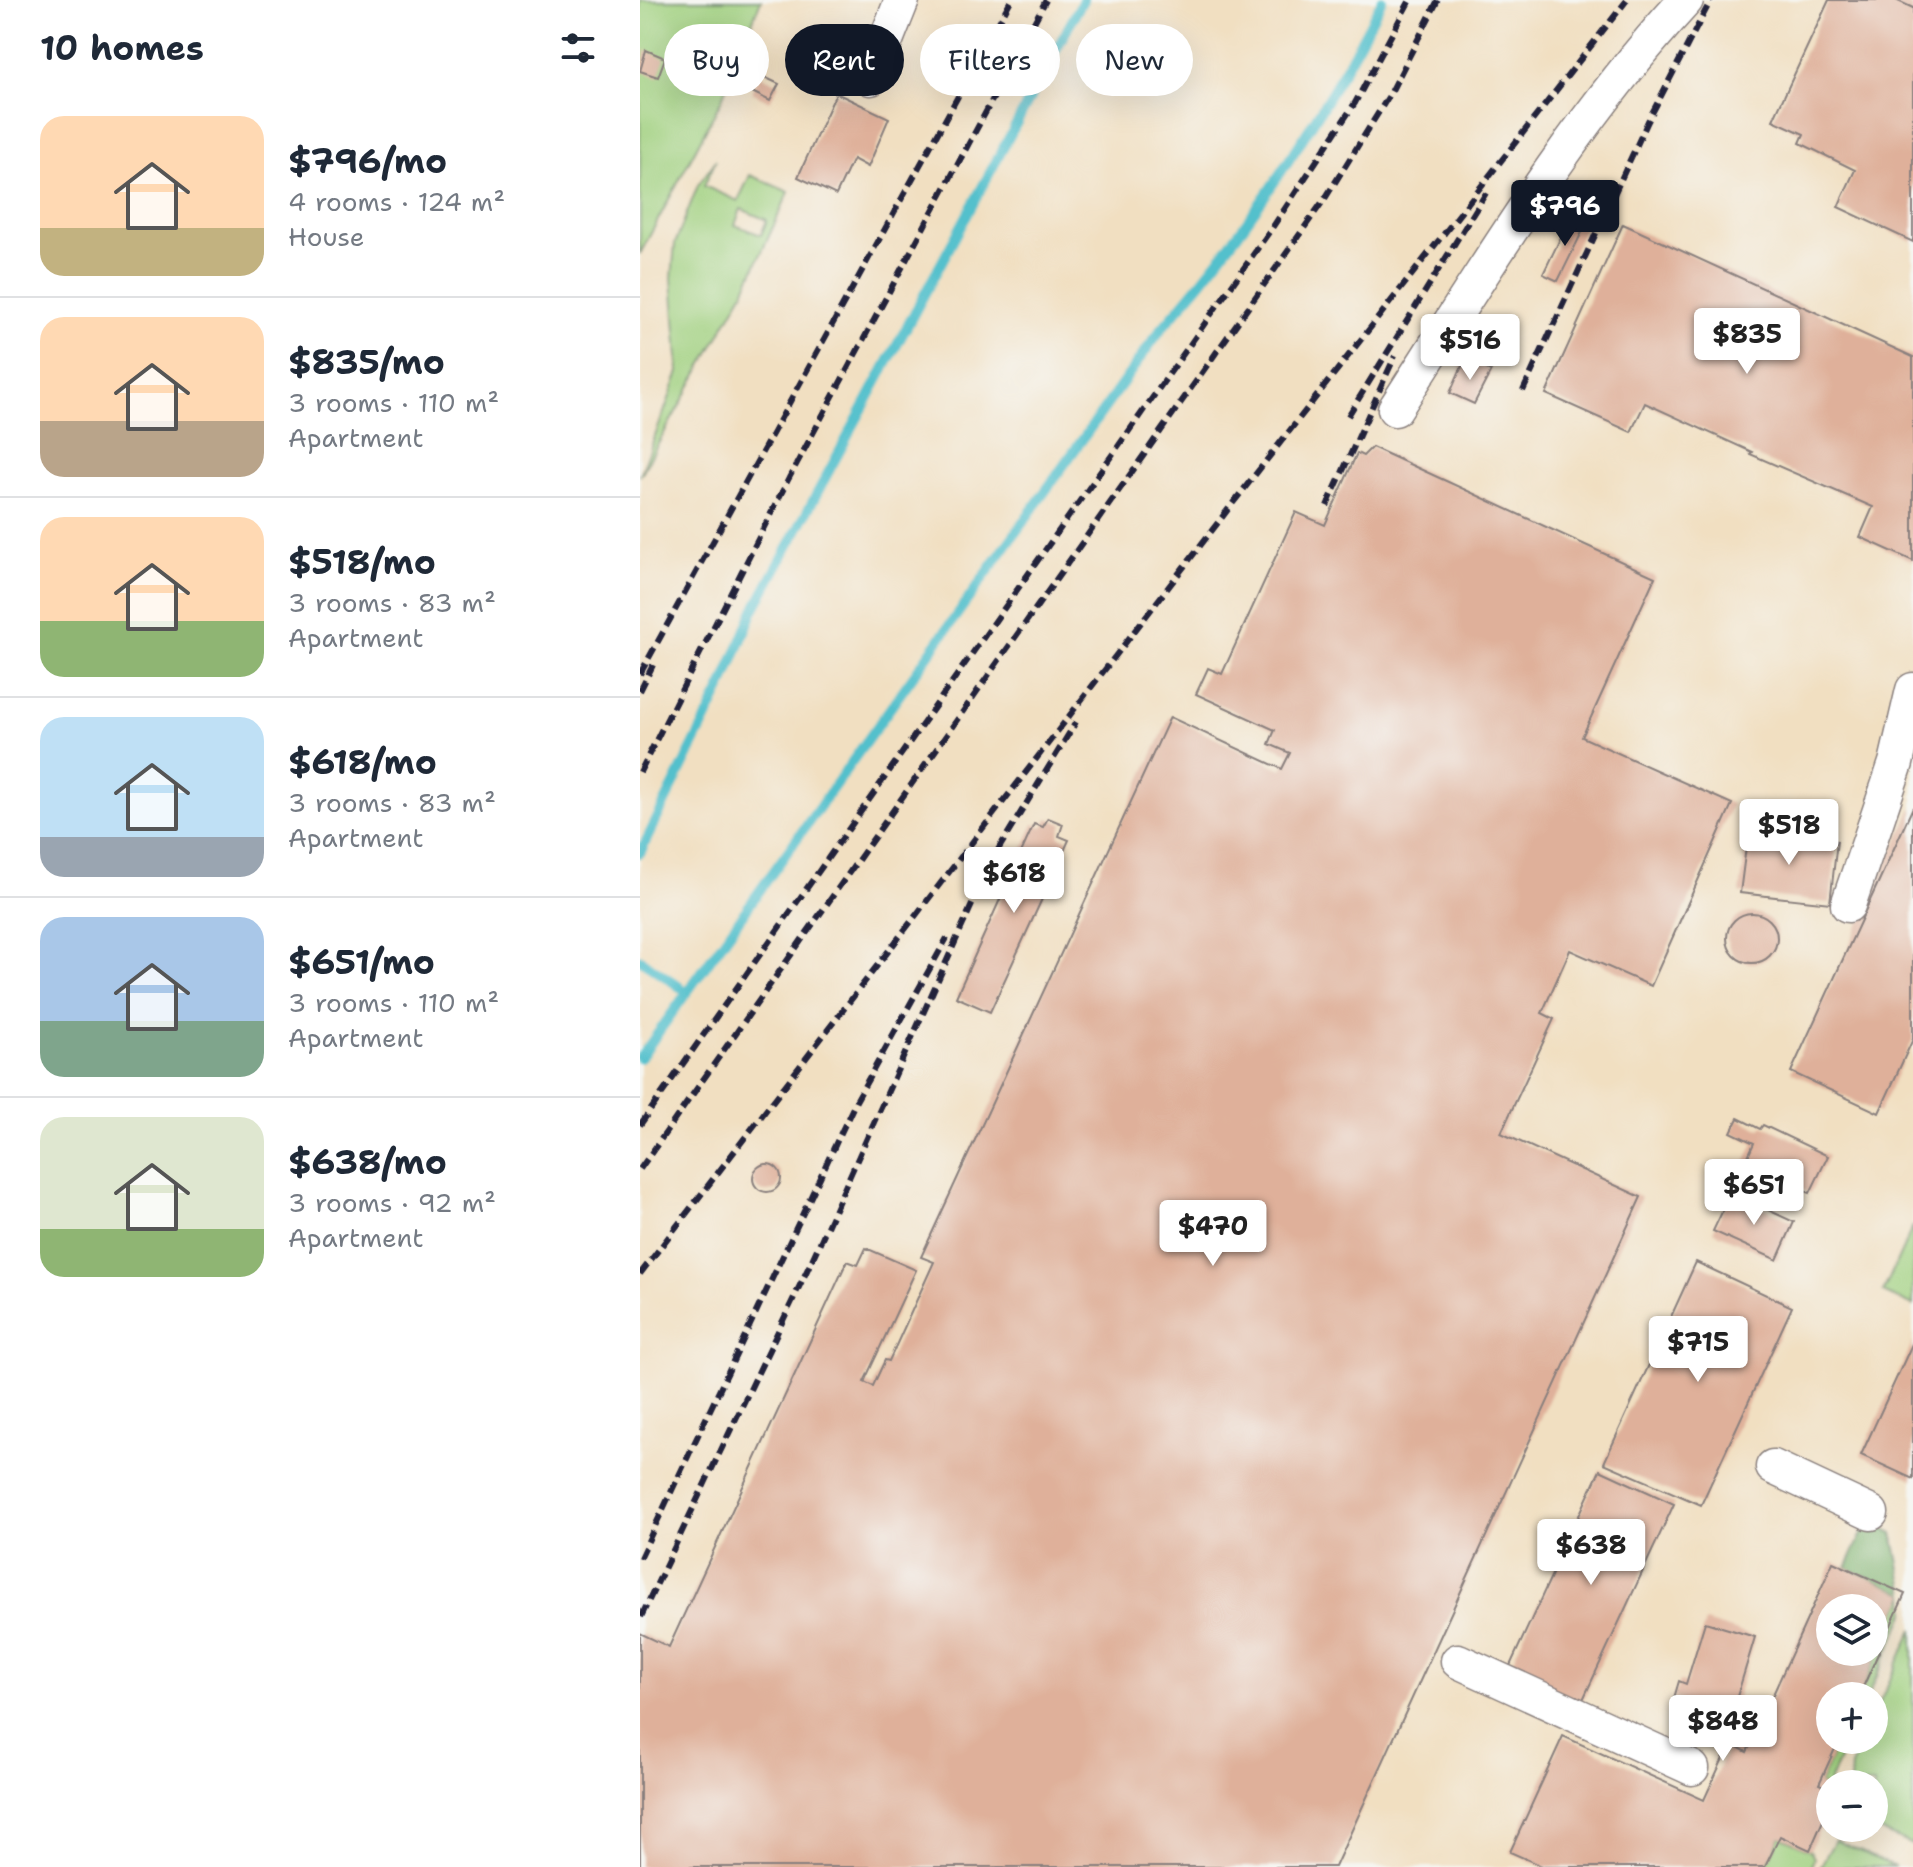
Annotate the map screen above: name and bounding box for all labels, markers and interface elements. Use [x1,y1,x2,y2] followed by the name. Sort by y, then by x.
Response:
[664,24,769,96] chip: Buy
[785,24,904,96] chip: Rent
[920,24,1060,96] chip: Filters
[1076,24,1193,96] chip: New
[40,25,204,71] text: 10 homes
[556,26,600,70] icon: filters
[288,138,447,184] text: $796/mo
[104,148,200,244] icon: home
[1518,180,1612,248] pin: $796
[288,184,505,219] text: 4 rooms · 124 m²
[1529,188,1601,223] text: $796
[288,219,364,254] text: House
[1700,308,1794,376] pin: $835
[1423,314,1517,382] pin: $516
[1712,316,1782,351] text: $835
[1439,322,1501,357] text: $516
[288,339,445,385] text: $835/mo
[104,349,200,445] icon: home
[288,385,499,420] text: 3 rooms · 110 m²
[288,420,424,455] text: Apartment
[288,539,436,585] text: $518/mo
[104,549,200,645] icon: home
[288,585,496,620] text: 3 rooms · 83 m²
[288,620,424,655] text: Apartment
[288,739,437,785] text: $618/mo
[104,749,200,845] icon: home
[288,785,496,820] text: 3 rooms · 83 m²
[1742,799,1836,867] pin: $518
[1757,807,1821,842] text: $518
[288,820,424,855] text: Apartment
[967,847,1061,915] pin: $618
[982,855,1046,890] text: $618
[288,939,435,985] text: $651/mo
[104,949,200,1045] icon: home
[288,985,499,1020] text: 3 rooms · 110 m²
[288,1020,424,1055] text: Apartment
[288,1139,447,1185] text: $638/mo
[104,1149,200,1245] icon: home
[1707,1159,1801,1227] pin: $651
[1723,1167,1785,1202] text: $651
[288,1185,496,1220] text: 3 rooms · 92 m²
[1166,1200,1260,1268] pin: $470
[1177,1208,1249,1243] text: $470
[288,1220,424,1255] text: Apartment
[1651,1316,1745,1384] pin: $715
[1667,1324,1729,1359] text: $715
[1544,1519,1638,1587] pin: $638
[1555,1527,1627,1562] text: $638
[1816,1594,1888,1842] map controls
[1816,1594,1888,1666] button: layers
[1816,1682,1888,1754] button: +
[1676,1695,1770,1763] pin: $848
[1687,1703,1759,1738] text: $848
[1816,1770,1888,1842] button: −

